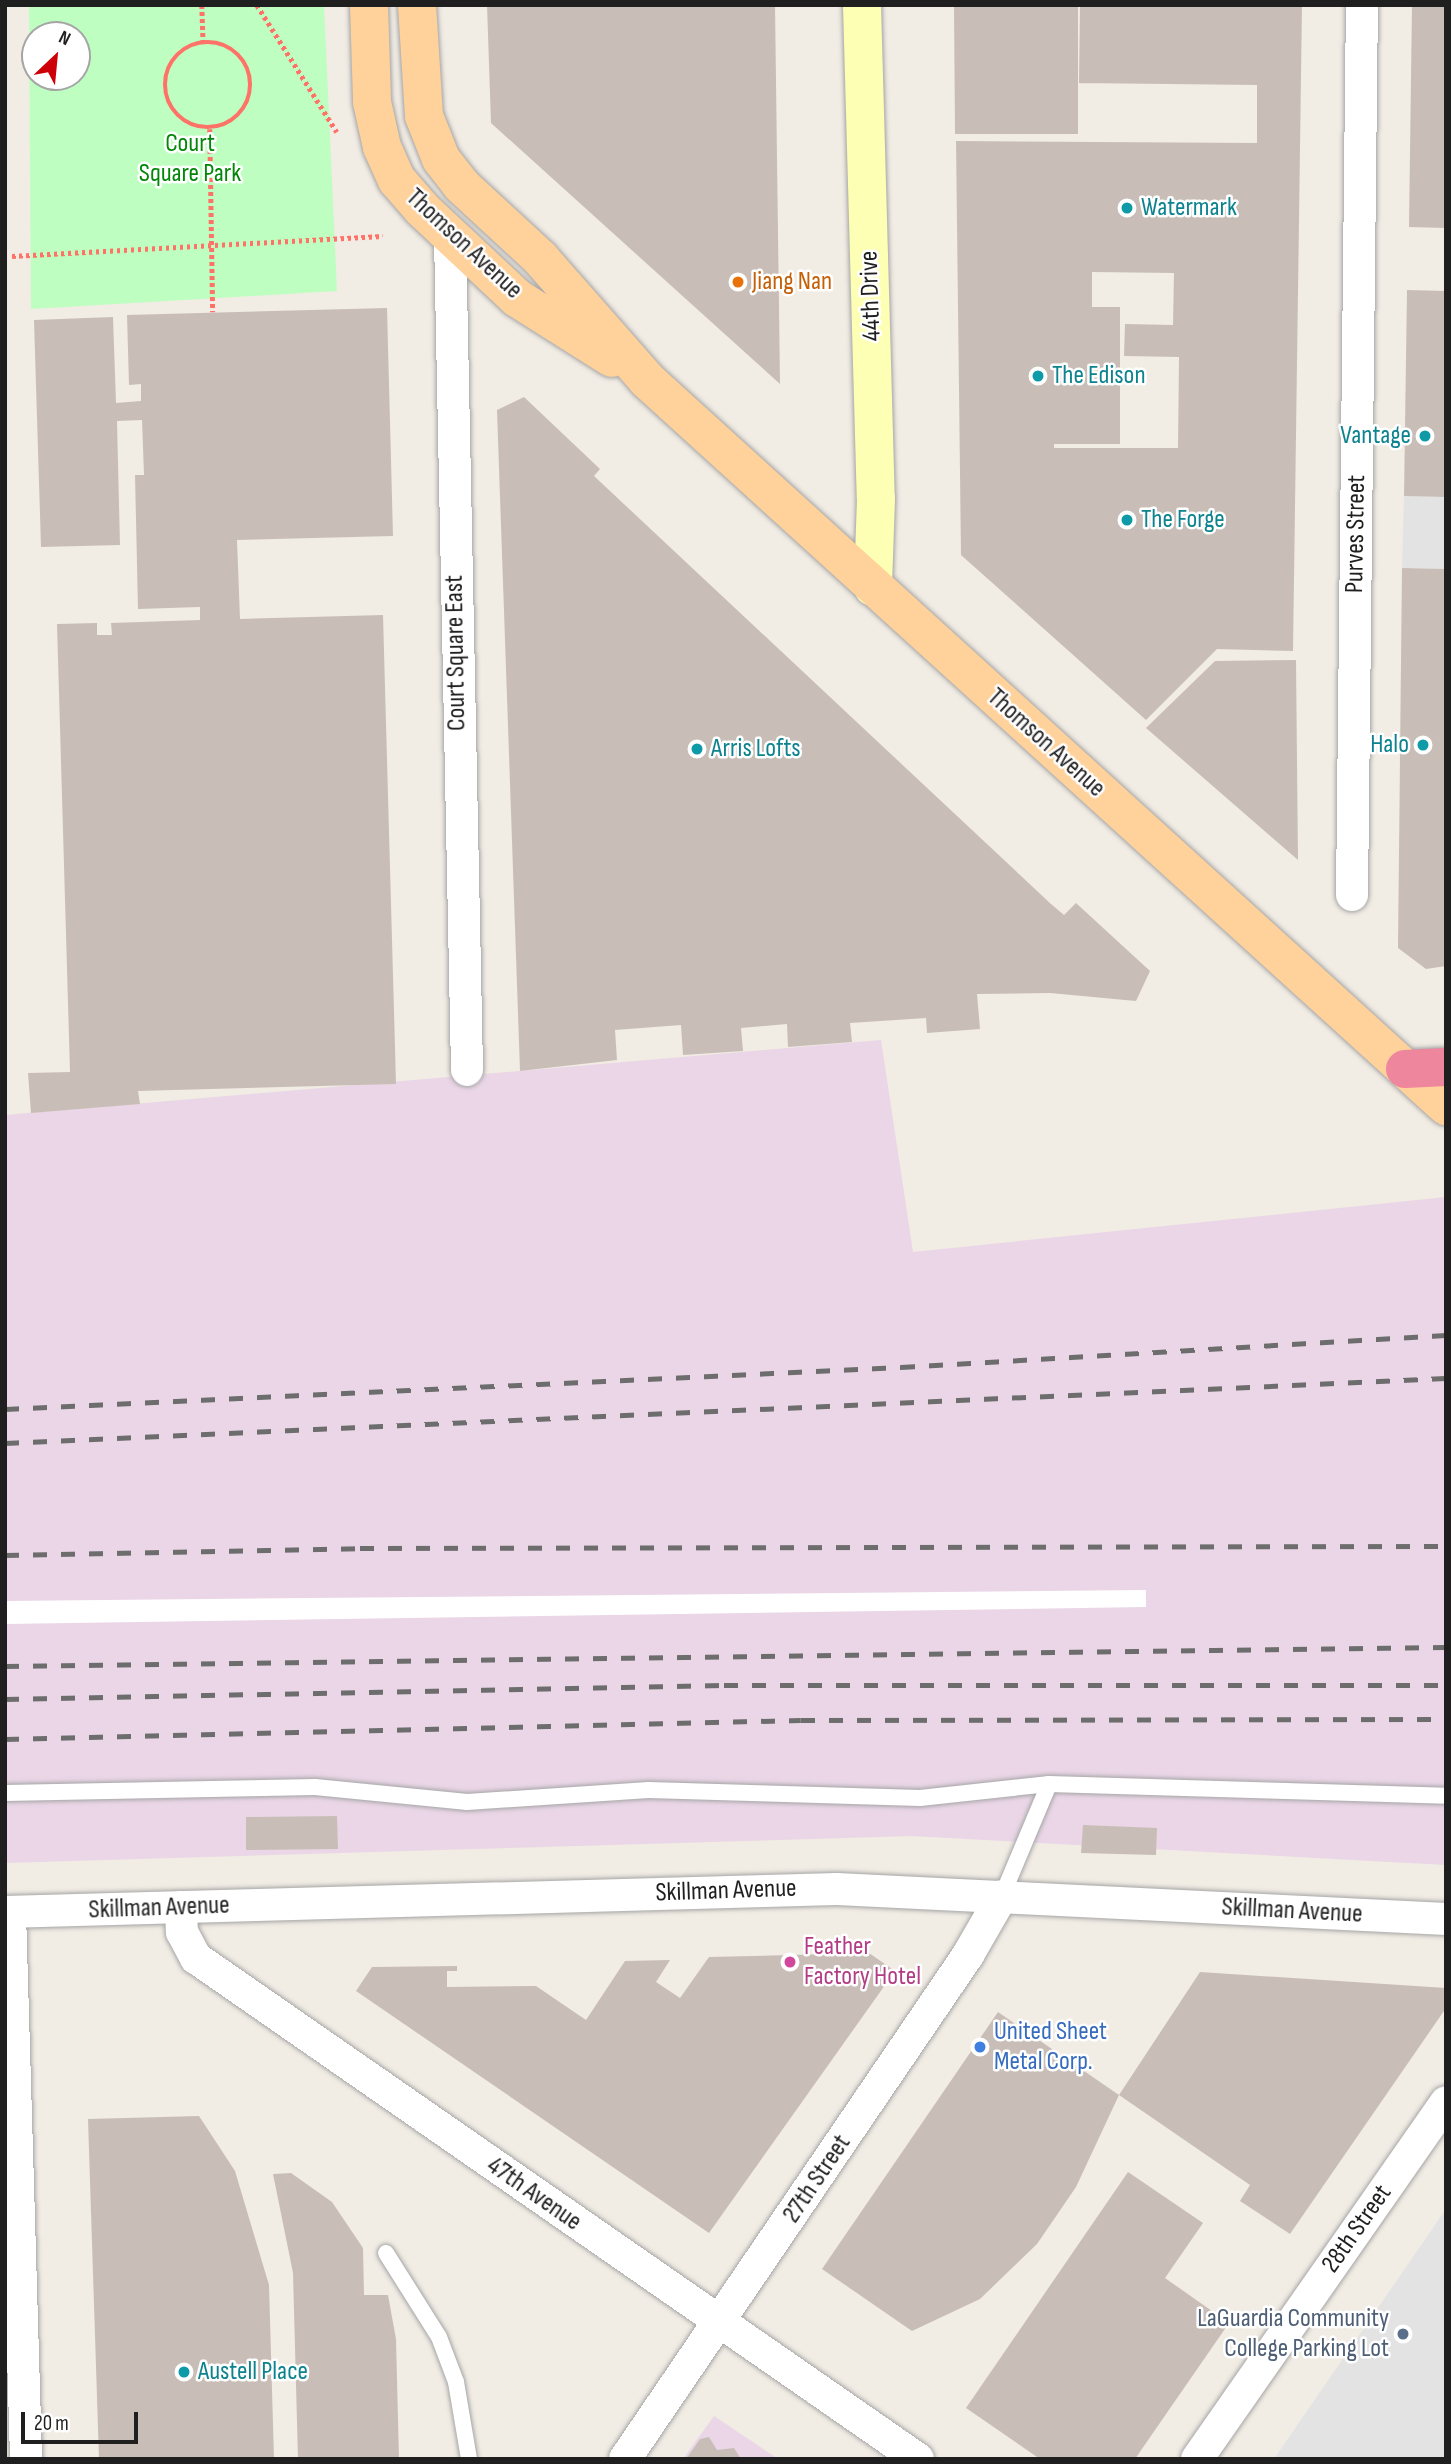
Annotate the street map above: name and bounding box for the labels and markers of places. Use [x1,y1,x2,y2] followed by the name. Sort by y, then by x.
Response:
[1141,192,1237,224] place label: Watermark
[1119,200,1135,216] marker: Watermark
[752,266,832,298] place label: Jiang Nan
[730,274,746,290] marker: Jiang Nan
[1052,360,1146,392] place label: The Edison
[1030,368,1046,384] marker: The Edison
[1340,420,1411,452] place label: Vantage
[1417,428,1433,444] marker: Vantage
[1141,504,1225,536] place label: The Forge
[1119,512,1135,528] marker: The Forge
[1370,729,1409,761] place label: Halo
[711,733,800,765] place label: Arris Lofts
[1415,737,1431,753] marker: Halo
[689,741,705,757] marker: Arris Lofts
[804,1931,921,1993] place label: Feather Factory Hotel
[782,1954,798,1970] marker: Feather Factory Hotel
[994,2016,1107,2078] place label: United Sheet Metal Corp.
[972,2039,988,2055] marker: United Sheet Metal Corp.
[1197,2303,1389,2364] place label: LaGuardia Community College Parking Lot
[1395,2326,1411,2342] marker: LaGuardia Community College Parking Lot
[198,2356,308,2388] place label: Austell Place
[176,2364,192,2380] marker: Austell Place

